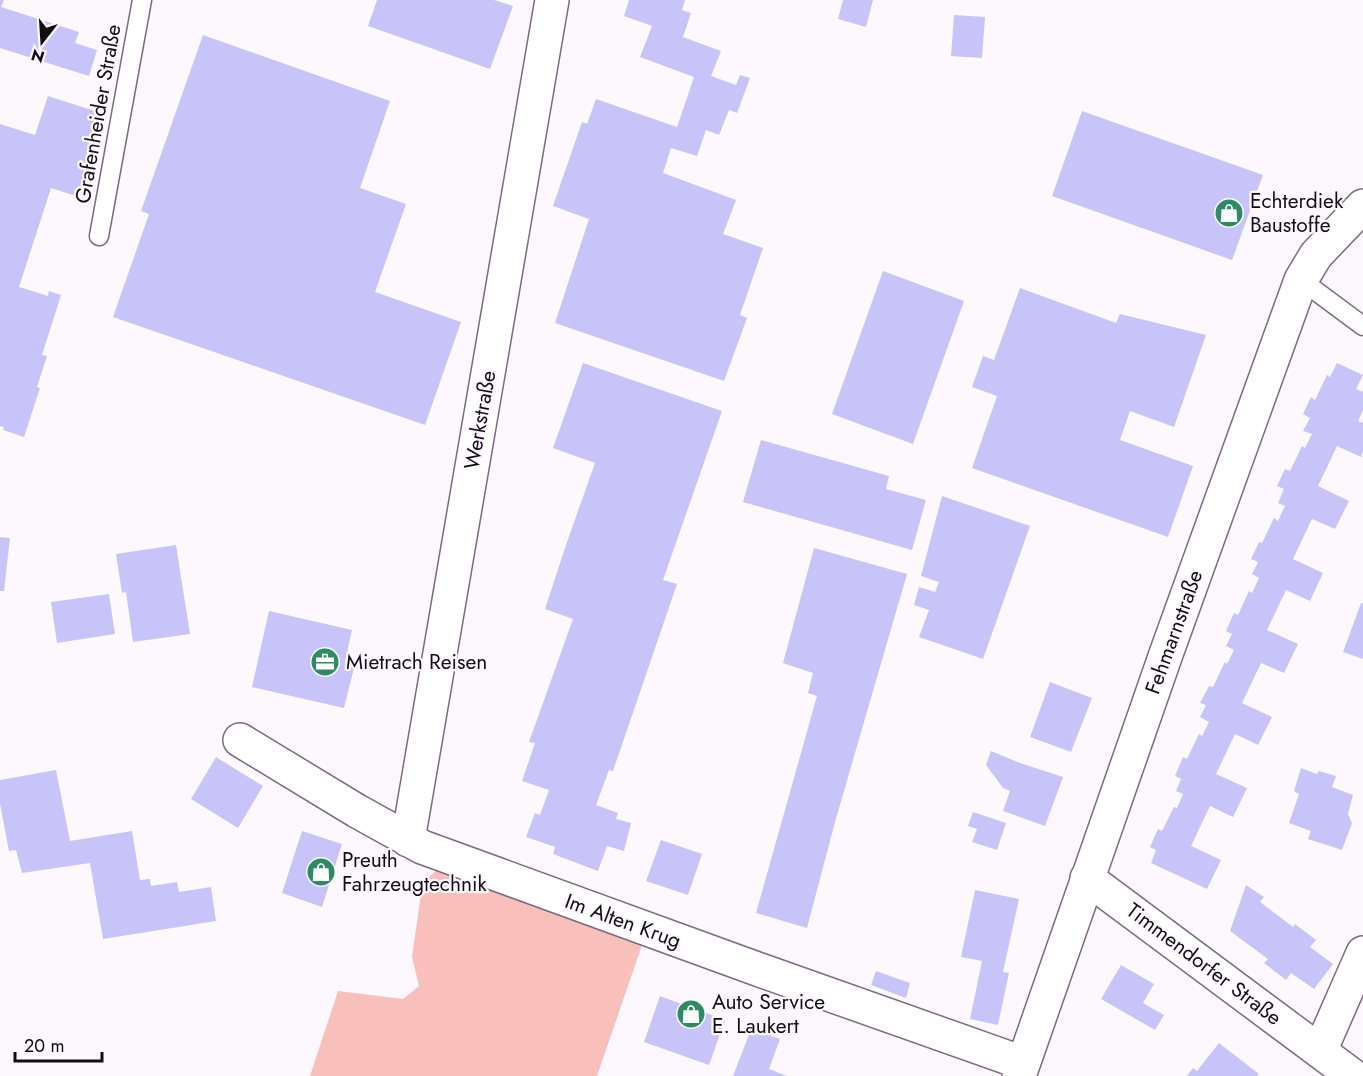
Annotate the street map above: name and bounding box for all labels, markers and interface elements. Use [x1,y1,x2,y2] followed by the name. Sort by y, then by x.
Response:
[12,12,72,72] north arrow
[67,22,129,206] street label: Grafenheider Straße
[28,43,47,69] text: N
[1250,186,1344,240] place label: Echterdiek Baustoffe
[1213,197,1245,229] shop icon: Echterdiek Baustoffe
[457,368,503,472] street label: Werkstraße
[1138,566,1210,698] street label: Fehmarnstraße
[309,646,341,678] office icon: Mietrach Reisen
[346,647,487,677] place label: Mietrach Reisen
[342,845,487,899] place label: Preuth Fahrzeugtechnik
[305,856,337,888] shop icon: Preuth Fahrzeugtechnik
[561,886,685,956] street label: Im Alten Krug
[1120,896,1288,1032] street label: Timmendorfer Straße
[712,987,825,1041] place label: Auto Service E. Laukert
[675,998,707,1030] shop icon: Auto Service E. Laukert
[15,1025,102,1063] scale bar
[24,1033,64,1059] text: 20 m

